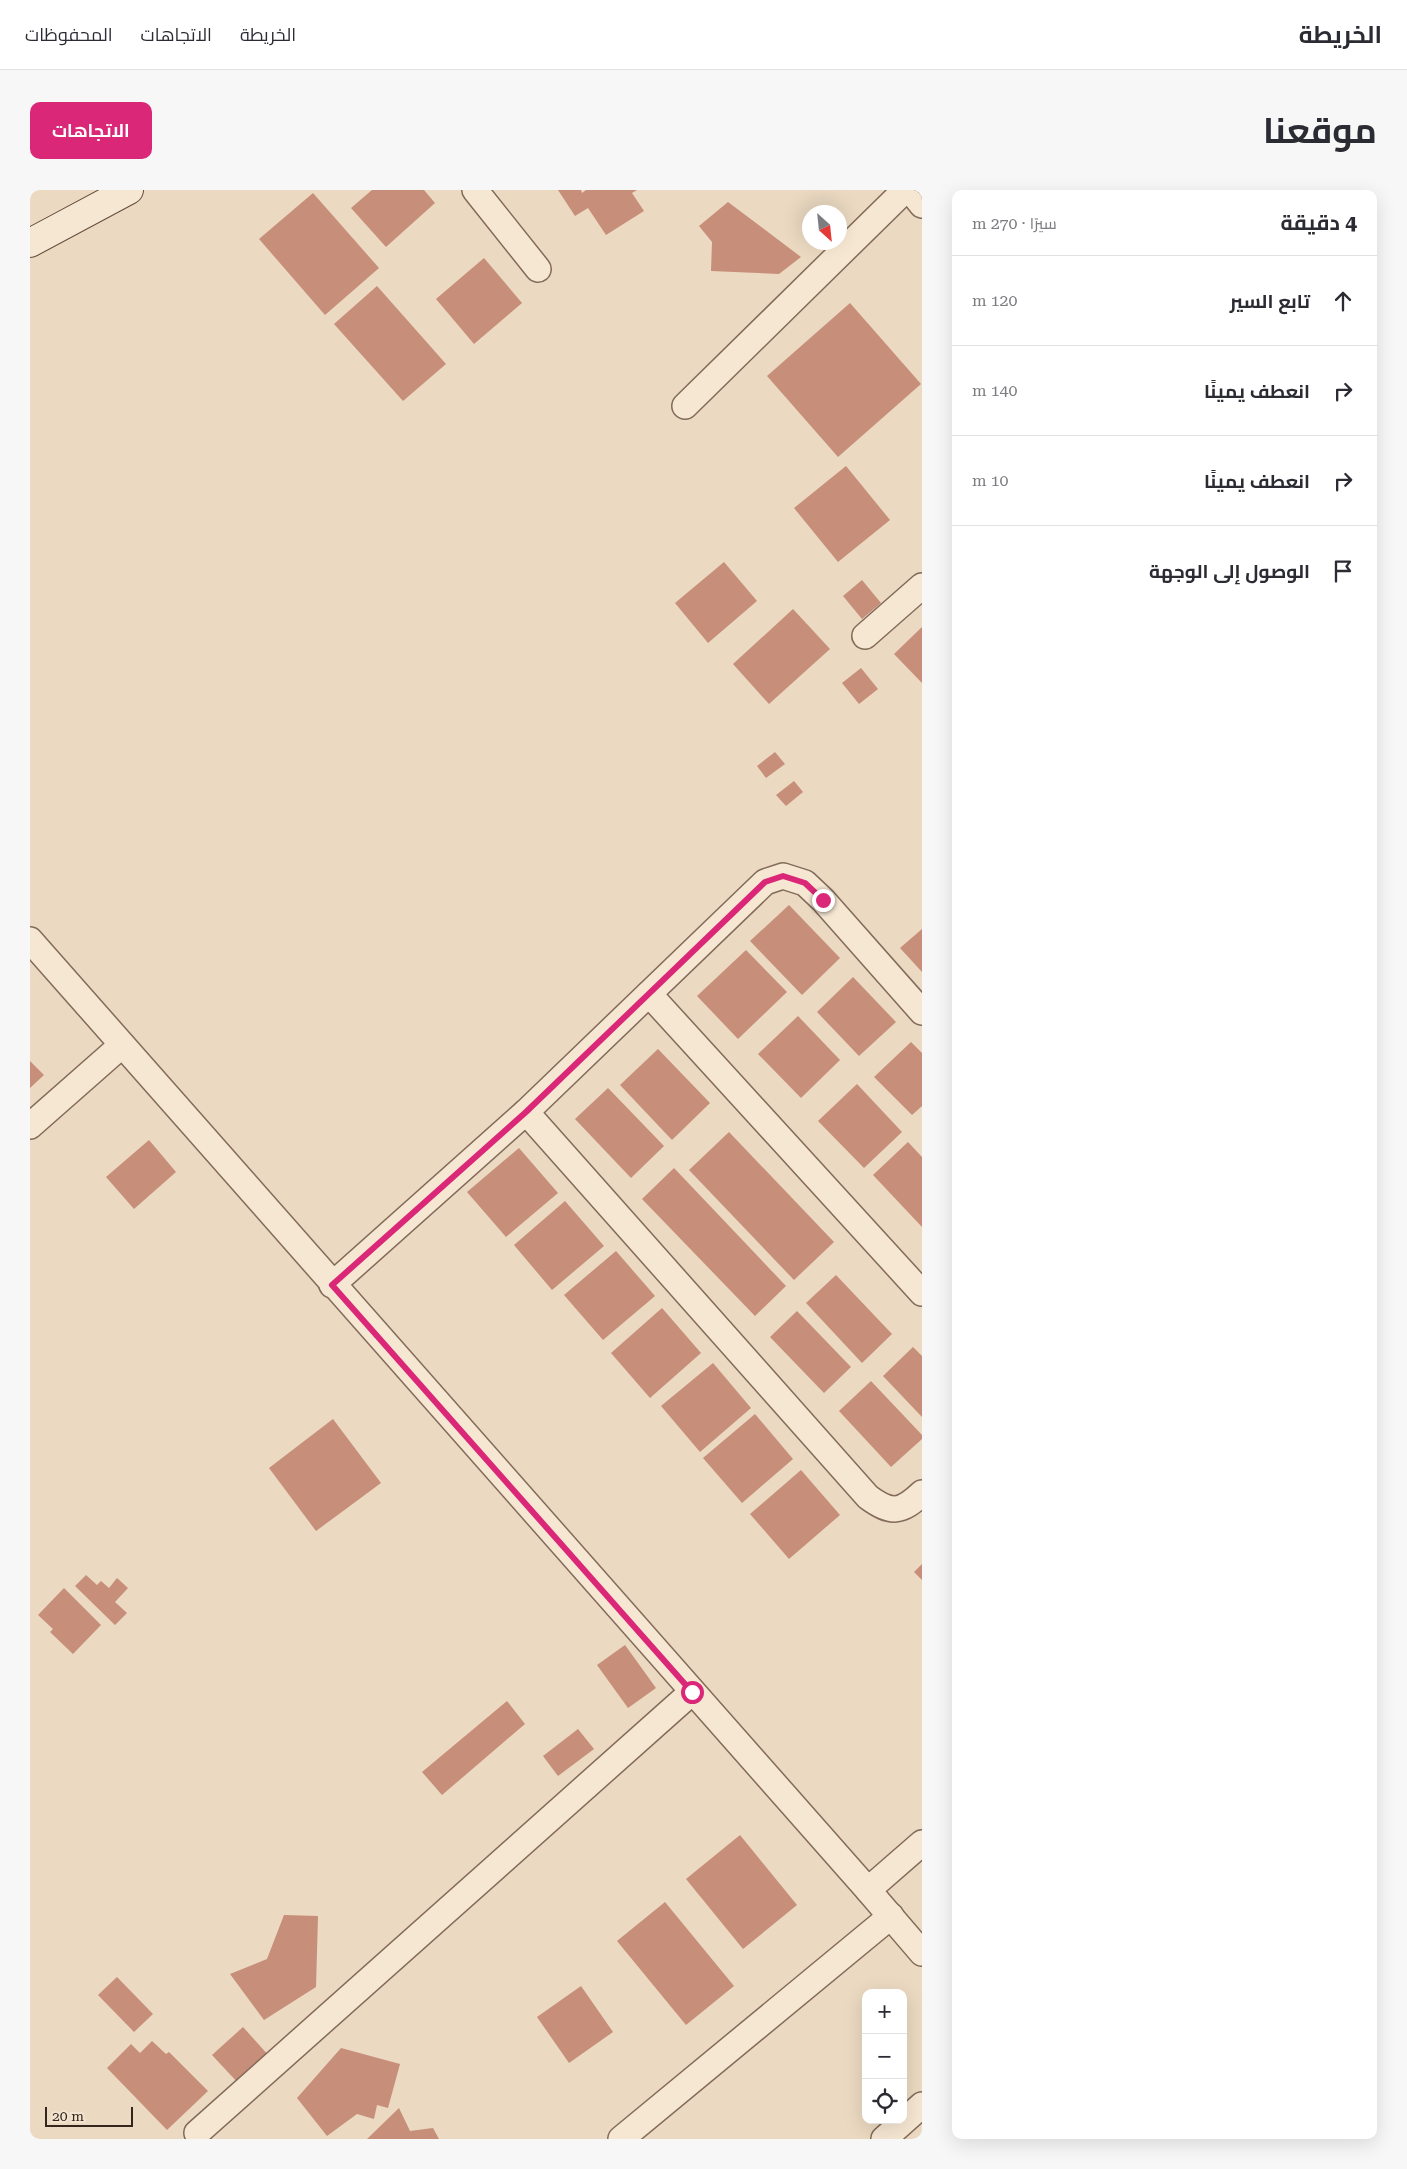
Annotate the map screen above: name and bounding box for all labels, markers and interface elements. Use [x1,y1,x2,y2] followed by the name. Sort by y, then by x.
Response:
[1299,21,1382,49] text: الخريطة
[25,24,113,45] text: المحفوظات
[141,24,212,45] text: الاتجاهات
[240,24,296,45] text: الخريطة
[30,102,152,159] button: الاتجاهات
[1263,111,1377,152] text: موقعنا
[802,205,847,250] north arrow
[1281,211,1357,235] text: 4 دقيقة
[972,214,1057,233] text: سيرًا · 270 m
[1329,287,1357,315] icon: ahead
[1230,290,1310,313] text: تابع السير
[972,291,1018,310] text: 120 m
[1329,377,1357,405] icon: right
[1204,380,1310,403] text: انعطف يمينًا
[972,381,1018,400] text: 140 m
[1329,467,1357,495] icon: right
[1204,470,1310,493] text: انعطف يمينًا
[972,471,1009,490] text: 10 m
[1329,557,1357,585] icon: arrive
[1149,560,1310,583] text: الوصول إلى الوجهة
[812,889,835,912] route end
[681,1681,704,1704] route start
[862,1989,907,2124] map controls
[862,1989,907,2034] button: +
[862,2034,907,2079] button: −
[862,2079,907,2124] button: locate
[45,2104,132,2127] scale bar
[52,2108,84,2124] text: 20 m

